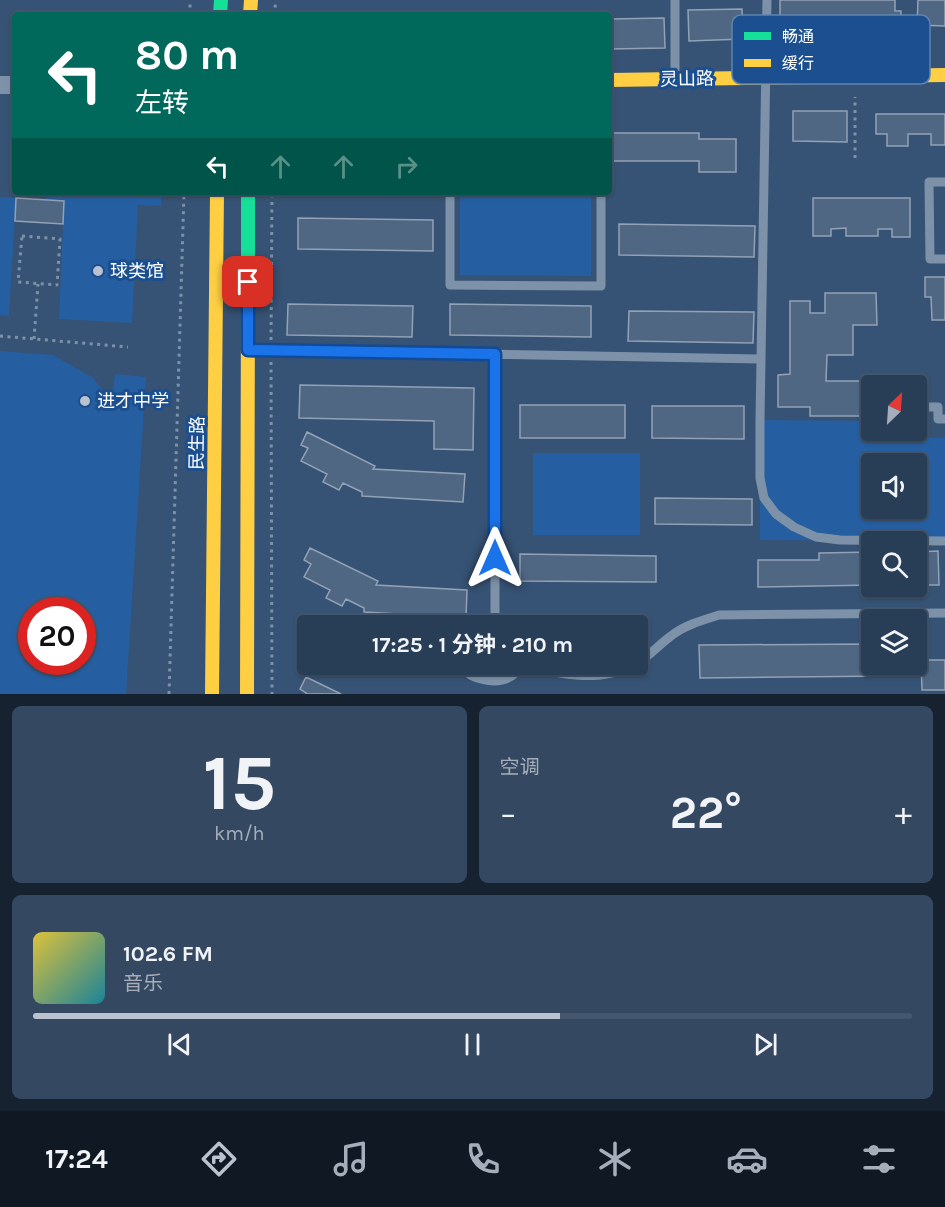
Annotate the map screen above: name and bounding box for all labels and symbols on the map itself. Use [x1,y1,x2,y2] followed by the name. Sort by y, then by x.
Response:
[732,15,930,84] legend
[782,27,814,46] text: 畅通
[782,54,814,73] text: 缓行
[660,68,714,90] street label: 灵山路
[222,256,273,307] pin
[110,260,164,282] place label: 球类馆
[91,264,105,278] marker: 球类馆
[861,375,927,441] north arrow
[97,390,169,412] place label: 进才中学
[78,394,92,408] marker: 进才中学
[186,416,208,470] street label: 民生路
[463,526,527,590] position arrow
[18,597,96,675] speed limit sign: 20

